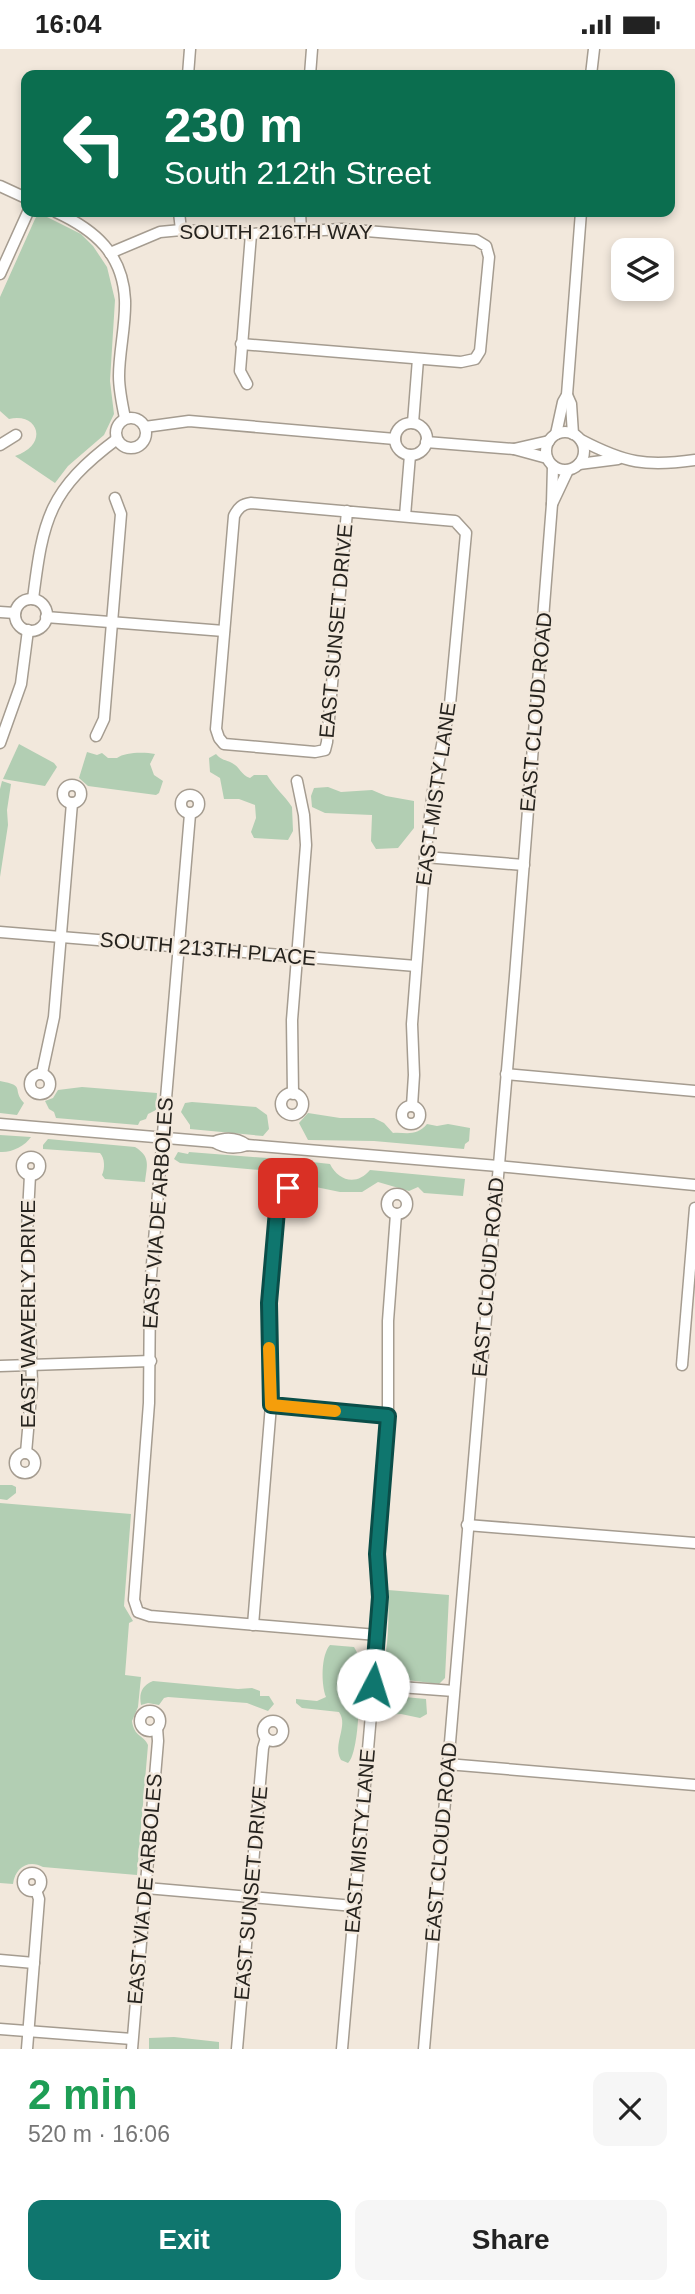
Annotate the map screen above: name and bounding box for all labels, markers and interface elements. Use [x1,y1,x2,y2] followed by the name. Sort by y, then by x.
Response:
[35,9,102,39] text: 16:04
[49,98,140,189] icon: left
[164,98,303,152] text: 230 m
[164,155,431,191] text: South 212th Street
[179,220,373,243] street label: SOUTH 216TH WAY
[611,238,674,301] map controls
[611,238,674,301] button: layers
[315,523,356,739] street label: EAST SUNSET DRIVE
[515,611,556,813] street label: EAST CLOUD ROAD
[411,701,460,887] street label: EAST MISTY LANE
[99,928,317,969] street label: SOUTH 213TH PLACE
[138,1097,177,1329] street label: EAST VIA DE ARBOLES
[258,1158,318,1218] pin
[269,1169,307,1207] icon: arrive
[467,1176,508,1378] street label: EAST CLOUD ROAD
[16,1200,39,1428] street label: EAST WAVERLY DRIVE
[336,1648,410,1722] position arrow
[420,1741,461,1943] street label: EAST CLOUD ROAD
[340,1748,379,1934] street label: EAST MISTY LANE
[123,1772,166,2005] street label: EAST VIA DE ARBOLES
[230,1785,271,2001] street label: EAST SUNSET DRIVE
[28,2071,138,2118] text: 2 min
[593,2072,667,2146] button: close
[28,2121,170,2147] text: 520 m · 16:06
[28,2200,341,2280] button: Exit
[355,2200,667,2280] button: Share

